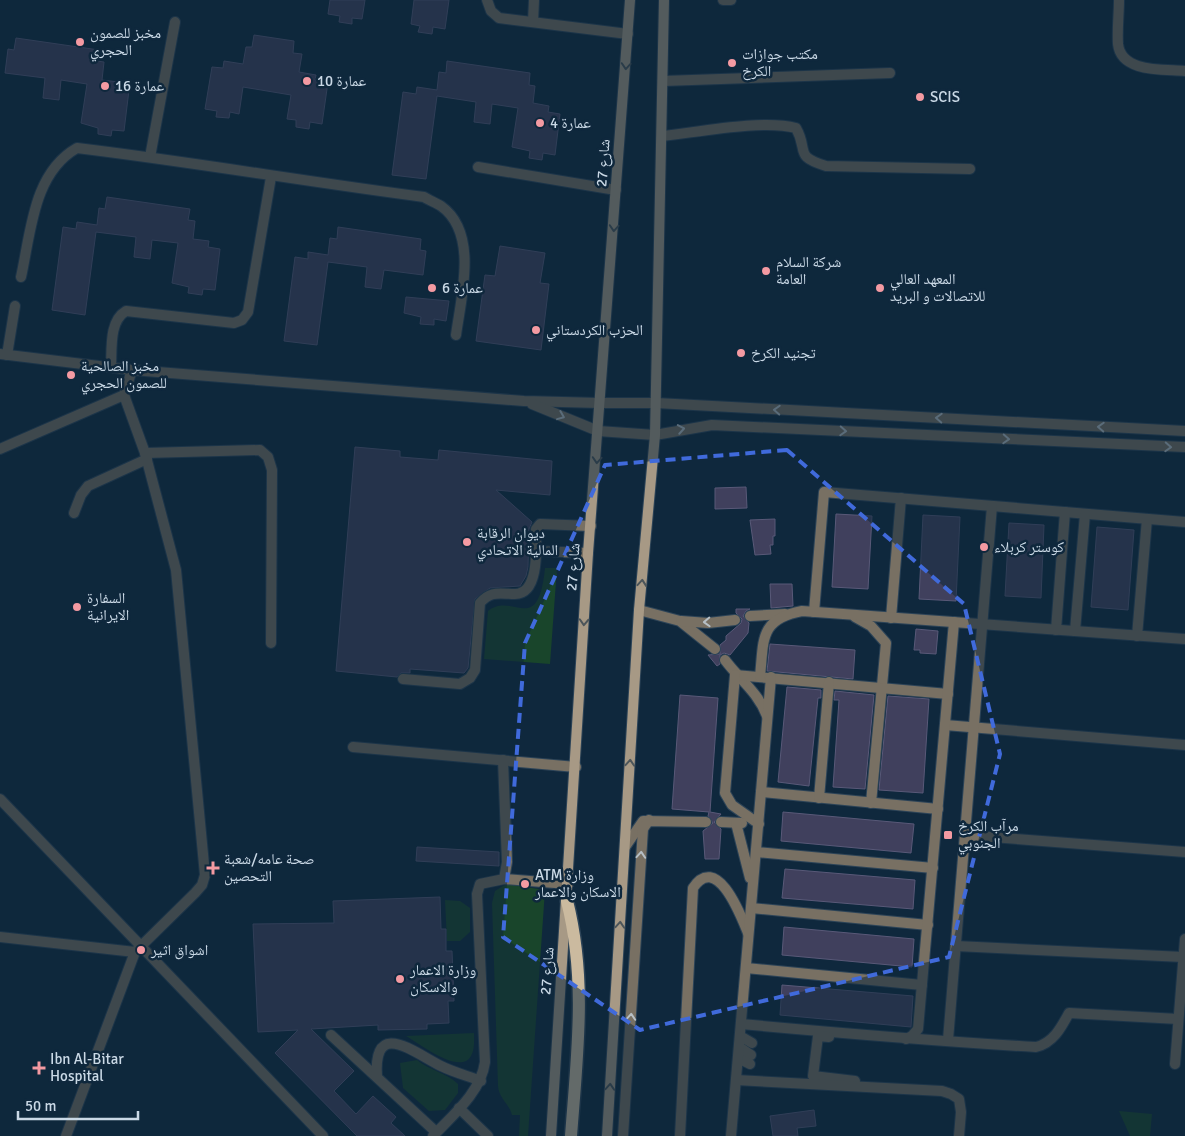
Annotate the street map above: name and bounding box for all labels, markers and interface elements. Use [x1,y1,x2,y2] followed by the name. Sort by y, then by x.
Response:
[90,24,161,62] place label: مخبز للصمون الحجري
[74,36,86,48] marker: مخبز للصمون الحجري
[742,45,818,81] place label: مكتب جوازات الكرخ
[726,57,738,69] marker: مكتب جوازات الكرخ
[620,62,631,70] one-way arrow
[317,72,366,90] place label: عمارة 10
[301,75,313,87] marker: عمارة 10
[115,77,164,95] place label: عمارة 16
[99,80,111,92] marker: عمارة 16
[930,88,960,106] place label: SCIS
[914,91,926,103] marker: SCIS
[550,114,591,132] place label: عمارة 4
[534,117,546,129] marker: عمارة 4
[592,138,615,188] street label: شارع 27
[608,224,619,232] one-way arrow
[776,253,842,288] place label: شركة السلام العامة
[760,265,772,277] marker: شركة السلام العامة
[890,270,985,305] place label: المعهد العالي للاتصالات و البريد
[442,279,483,297] place label: عمارة 6
[426,282,438,294] marker: عمارة 6
[874,282,886,294] marker: المعهد العالي للاتصالات و البريد
[546,321,643,342] place label: الحزب الكردستاني
[530,324,542,336] marker: الحزب الكردستاني
[751,344,816,363] place label: تجنيد الكرخ
[735,347,747,359] marker: تجنيد الكرخ
[81,357,167,395] place label: مخبز الصالحية للصمون الحجري
[65,369,77,381] marker: مخبز الصالحية للصمون الحجري
[773,404,781,415] one-way arrow
[556,409,565,420] one-way arrow
[935,413,943,424] one-way arrow
[1097,421,1105,432] one-way arrow
[677,425,686,435] one-way arrow
[840,426,848,436] one-way arrow
[1002,433,1010,444] one-way arrow
[1164,441,1172,452] one-way arrow
[591,456,602,464] one-way arrow
[477,524,558,562] place label: ديوان الرقابة المالية الاتحادي
[461,536,473,548] marker: ديوان الرقابة المالية الاتحادي
[994,538,1064,556] place label: كوستر كربلاء
[978,541,990,553] marker: كوستر كربلاء
[562,542,585,592] street label: شارع 27
[636,579,647,587] one-way arrow
[87,589,129,624] place label: السفارة الايرانية
[71,601,83,613] marker: السفارة الايرانية
[703,617,711,628] one-way arrow
[579,618,590,626] one-way arrow
[624,759,635,767] one-way arrow
[958,817,1019,855] place label: مرآب الكرخ الجنوبي
[942,829,954,841] marker: مرآب الكرخ الجنوبي
[224,850,314,886] place label: صحة عامه/شعبة التحصين
[636,851,647,859] one-way arrow
[206,861,220,875] marker: صحة عامه/شعبة التحصين
[534,866,621,902] place label: ATM وزارة الاسكان والاعمار
[519,878,531,890] marker: ATM وزارة الاسكان والاعمار
[614,921,625,929] one-way arrow
[150,941,208,960] place label: اشواق اثير
[135,944,147,956] marker: اشواق اثير
[536,946,559,996] street label: شارع 27
[409,961,476,997] place label: وزارة الاعمار والاسكان
[394,973,406,985] marker: وزارة الاعمار والاسكان
[625,1013,636,1021] one-way arrow
[50,1050,124,1085] place label: Ibn Al-Bitar Hospital
[32,1061,46,1075] marker: Ibn Al-Bitar Hospital
[604,1083,615,1091] one-way arrow
[18,1088,138,1120] scale bar
[25,1097,56,1115] text: 50 m

